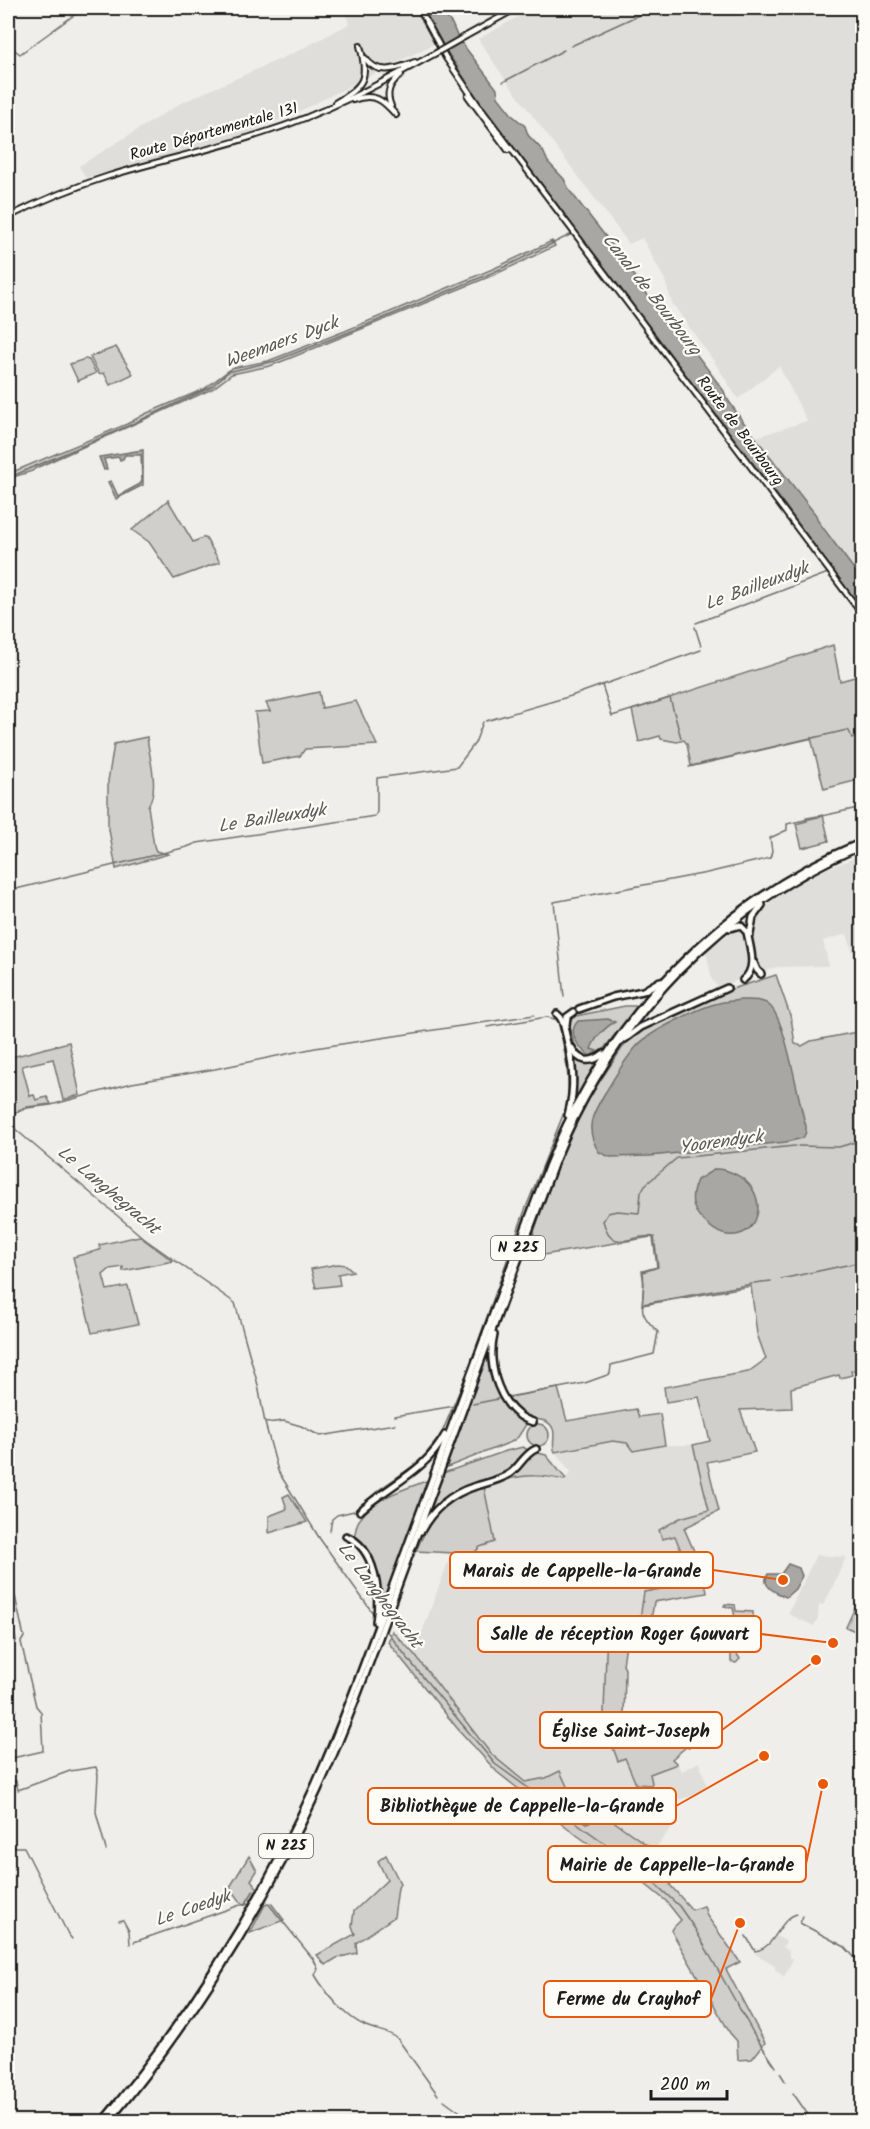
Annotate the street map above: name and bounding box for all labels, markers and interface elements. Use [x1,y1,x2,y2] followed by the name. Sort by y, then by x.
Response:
[127,96,301,168] street label: Route Départementale 131
[594,228,709,363] water label: Canal de Bourbourg
[221,308,345,377] water label: Weemaers Dyck
[690,371,790,491] street label: Route de Bourbourg
[701,554,815,619] water label: Le Bailleuxdyk
[216,796,330,842] water label: Le Bailleuxdyk
[677,1122,767,1163] water label: Yoorendyck
[50,1139,168,1245] water label: Le Langhegracht
[491,1236,545,1260] road number: N 225
[329,1537,431,1658] water label: Le Langhegracht
[450,1552,713,1588] callout: Marais de Cappelle-la-Grande
[463,1558,702,1587] text: Marais de Cappelle-la-Grande
[478,1616,761,1652] callout: Salle de réception Roger Gouvart
[491,1621,750,1650] text: Salle de réception Roger Gouvart
[540,1712,722,1748] callout: Église Saint-Joseph
[552,1718,710,1747] text: Église Saint-Joseph
[368,1788,676,1824] callout: Bibliothèque de Cappelle-la-Grande
[380,1793,664,1822] text: Bibliothèque de Cappelle-la-Grande
[259,1834,313,1858] road number: N 225
[548,1846,806,1882] callout: Mairie de Cappelle-la-Grande
[560,1852,795,1881] text: Mairie de Cappelle-la-Grande
[151,1882,237,1935] water label: Le Coedyk
[544,1981,711,2017] callout: Ferme du Crayhof
[556,1986,702,2015] text: Ferme du Crayhof
[651,2063,728,2101] scale bar
[660,2071,710,2100] text: 200 m

